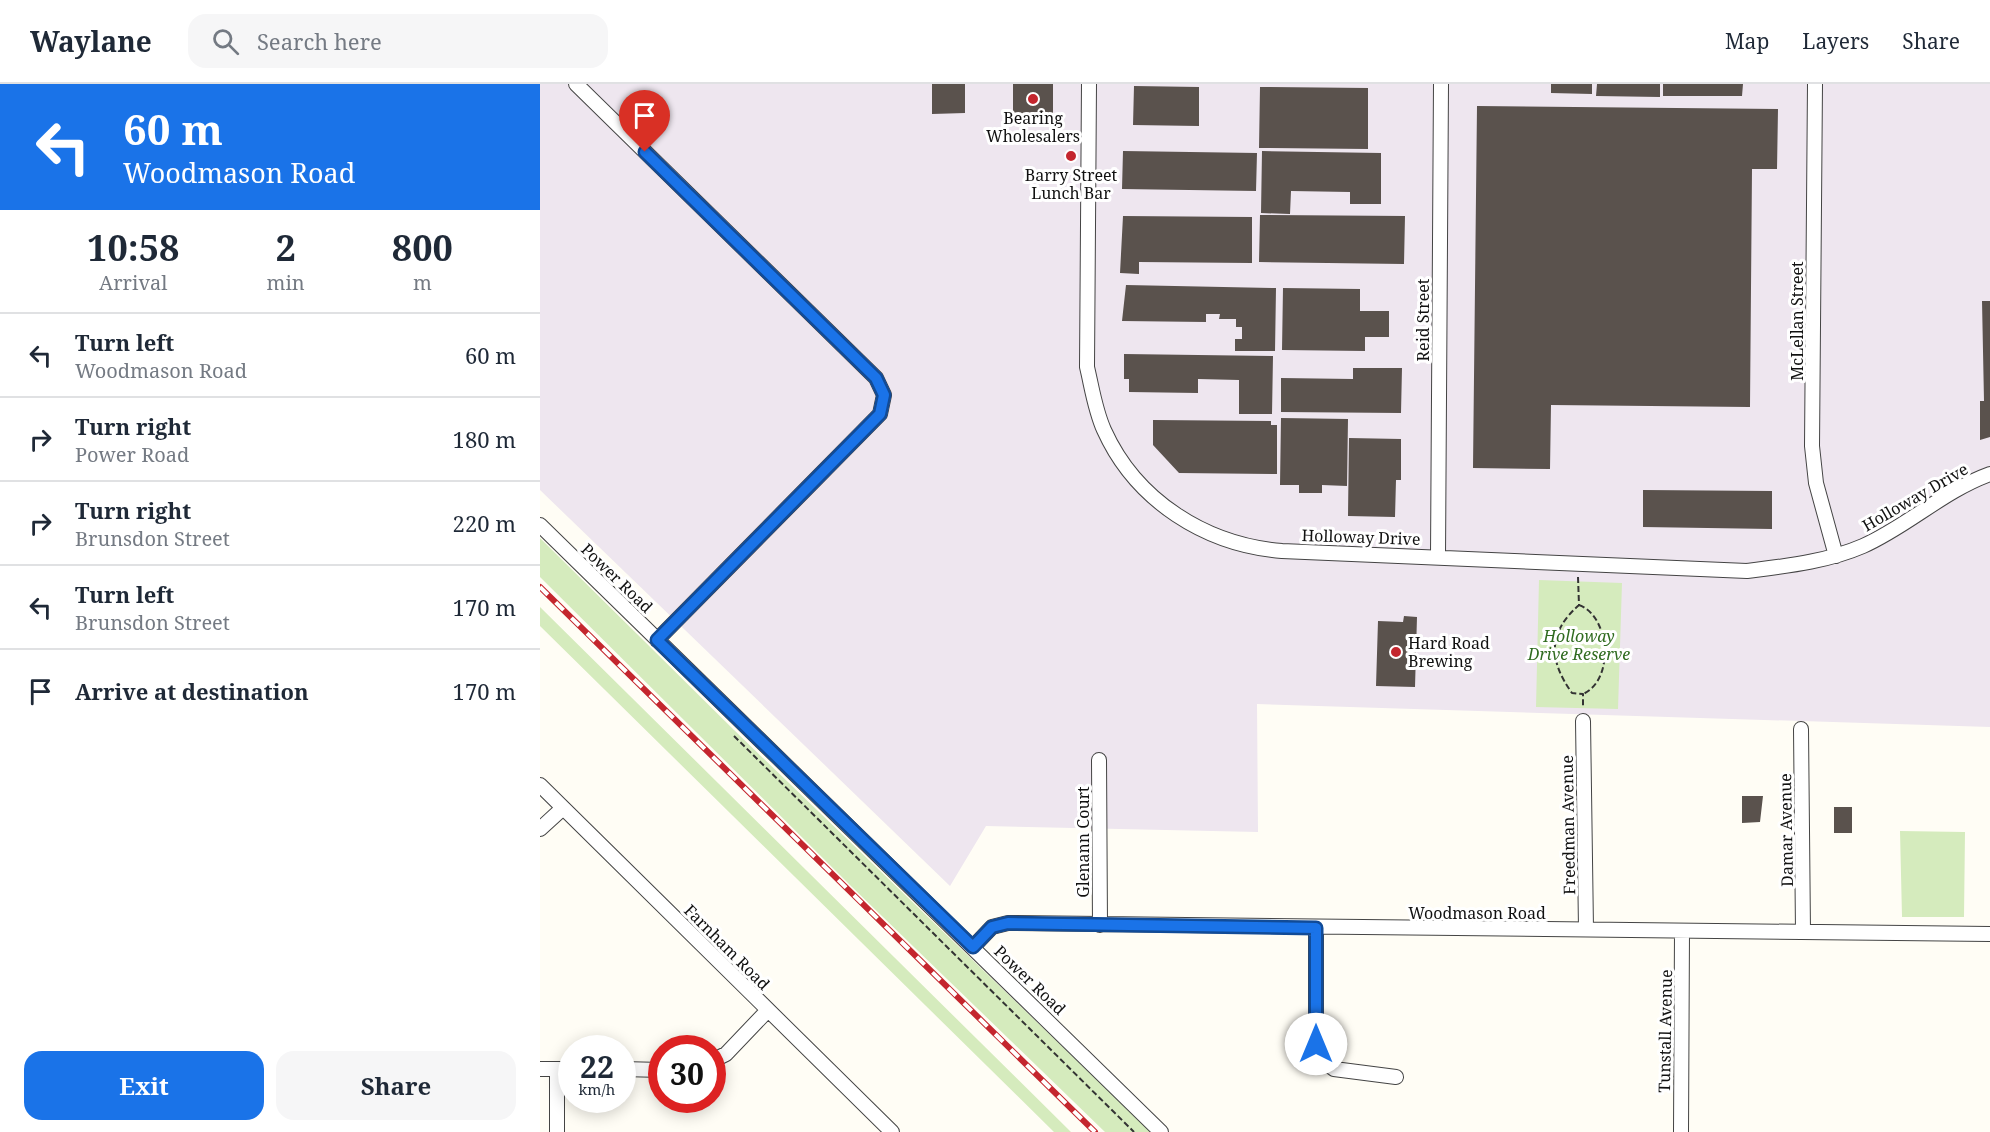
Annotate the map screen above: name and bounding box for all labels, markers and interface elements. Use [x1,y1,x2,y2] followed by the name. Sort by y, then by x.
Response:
[188,14,608,68] search box
[30,22,152,60] text: Waylane
[209,25,242,58] icon: search
[257,26,382,56] text: Search here
[1725,27,1769,55] text: Map
[1802,27,1869,55] text: Layers
[1902,27,1960,55] text: Share
[619,90,670,152] pin
[1026,92,1040,106] marker: Bearing Wholesalers
[628,99,661,132] icon: arrive
[123,100,223,157] text: 60 m
[986,107,1080,147] place label: Bearing Wholesalers
[24,108,102,186] icon: left
[1064,149,1078,163] marker: Barry Street Lunch Bar
[123,154,355,191] text: Woodmason Road
[1025,164,1118,204] place label: Barry Street Lunch Bar
[87,223,179,272] text: 10:58
[275,223,296,272] text: 2
[392,223,453,272] text: 800
[1786,261,1808,381] street label: McLellan Street
[99,269,167,296] text: Arrival
[267,269,305,296] text: min
[413,269,432,296] text: m
[1412,278,1434,361] street label: Reid Street
[75,327,174,357] text: Turn left
[24,339,57,372] icon: left
[465,340,516,370] text: 60 m
[75,357,247,384] text: Woodmason Road
[75,411,191,441] text: Turn right
[24,423,57,456] icon: right
[453,424,516,454] text: 180 m
[75,441,189,468] text: Power Road
[1858,458,1972,536] street label: Holloway Drive
[75,495,191,525] text: Turn right
[24,507,57,540] icon: right
[453,508,516,538] text: 220 m
[1301,524,1421,550] street label: Holloway Drive
[75,525,230,552] text: Brunsdon Street
[576,538,658,618] street label: Power Road
[75,579,174,609] text: Turn left
[24,591,57,624] icon: left
[453,592,516,622] text: 170 m
[75,609,230,636] text: Brunsdon Street
[1527,625,1630,665] park label: Holloway Drive Reserve
[1408,632,1490,672] place label: Hard Road Brewing
[1389,645,1403,659] marker: Hard Road Brewing
[24,675,57,708] icon: arrive
[75,676,309,706] text: Arrive at destination
[453,676,516,706] text: 170 m
[1556,755,1580,895] street label: Freedman Avenue
[1774,773,1798,887] street label: Damar Avenue
[1072,786,1094,898] street label: Glenann Court
[679,899,775,995] street label: Farnham Road
[1408,902,1546,924] street label: Woodmason Road
[989,940,1071,1020] street label: Power Road
[1653,969,1677,1093] street label: Tunstall Avenue
[1284,1012,1348,1076] position arrow
[648,1035,726,1113] speed limit sign: 30
[580,1046,614,1087] text: 22
[24,1051,264,1120] button: Exit
[276,1051,516,1120] button: Share
[579,1079,615,1099] text: km/h

